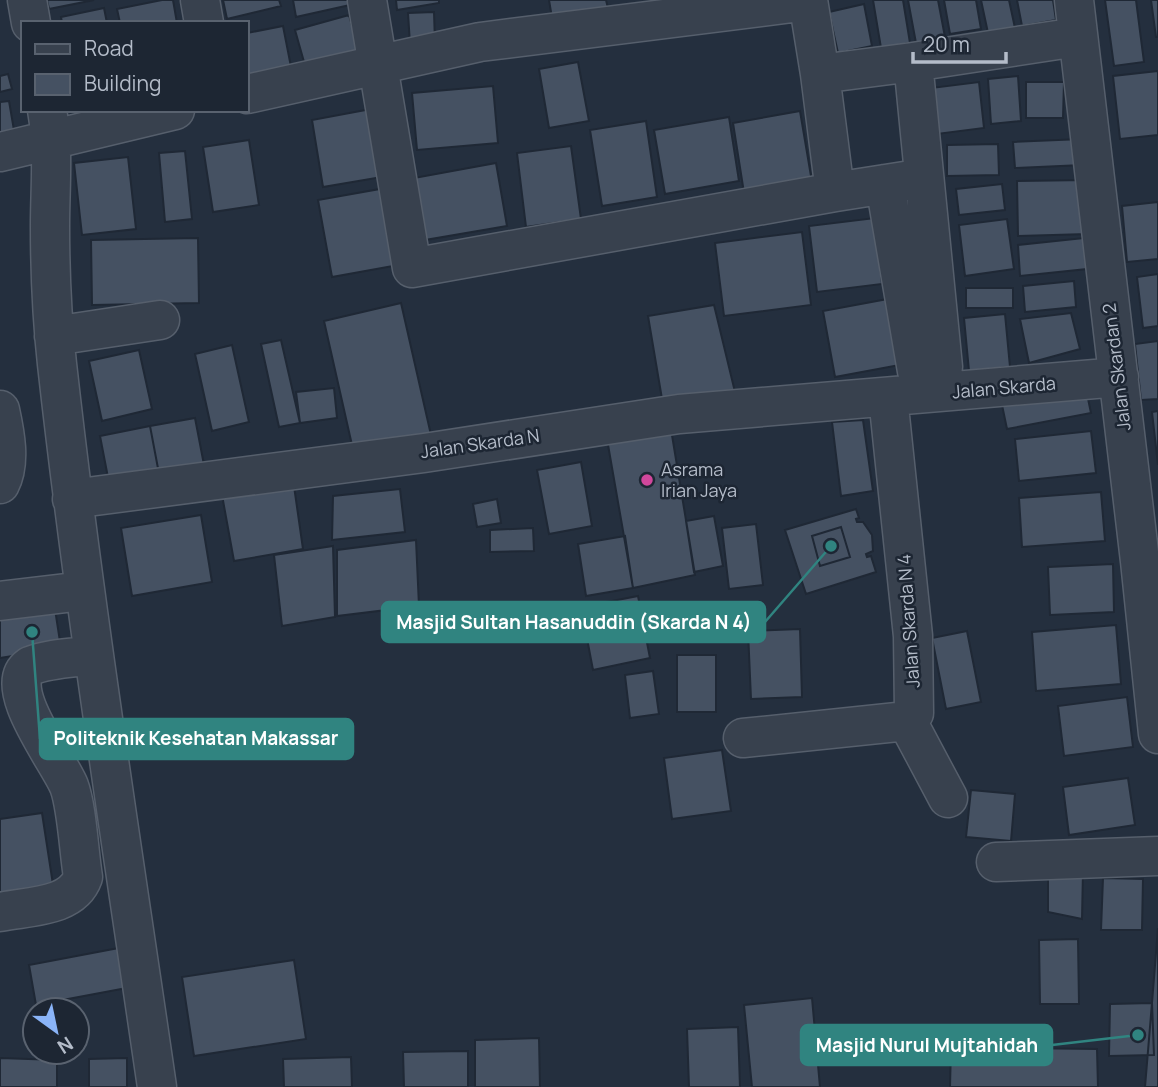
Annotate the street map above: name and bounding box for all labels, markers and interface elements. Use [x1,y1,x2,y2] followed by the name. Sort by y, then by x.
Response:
[21,21,248,112] legend
[913,21,1006,65] scale bar
[923,30,970,58] text: 20 m
[84,34,134,62] text: Road
[84,69,161,97] text: Building
[1096,302,1136,432] street label: Jalan Skardan 2
[951,371,1057,403] street label: Jalan Skarda
[419,423,541,463] street label: Jalan Skarda N
[661,457,737,502] place label: Asrama Irian Jaya
[639,472,655,488] marker: Asrama Irian Jaya
[891,553,925,689] street label: Jalan Skarda N 4
[382,602,765,642] callout: Masjid Sultan Hasanuddin (Skarda N 4)
[396,609,752,635] text: Masjid Sultan Hasanuddin (Skarda N 4)
[40,719,353,759] callout: Politeknik Kesehatan Makassar
[54,725,339,751] text: Politeknik Kesehatan Makassar
[21,996,91,1066] north arrow
[801,1025,1052,1065] callout: Masjid Nurul Mujtahidah
[52,1031,78,1060] text: N
[816,1032,1038,1058] text: Masjid Nurul Mujtahidah

